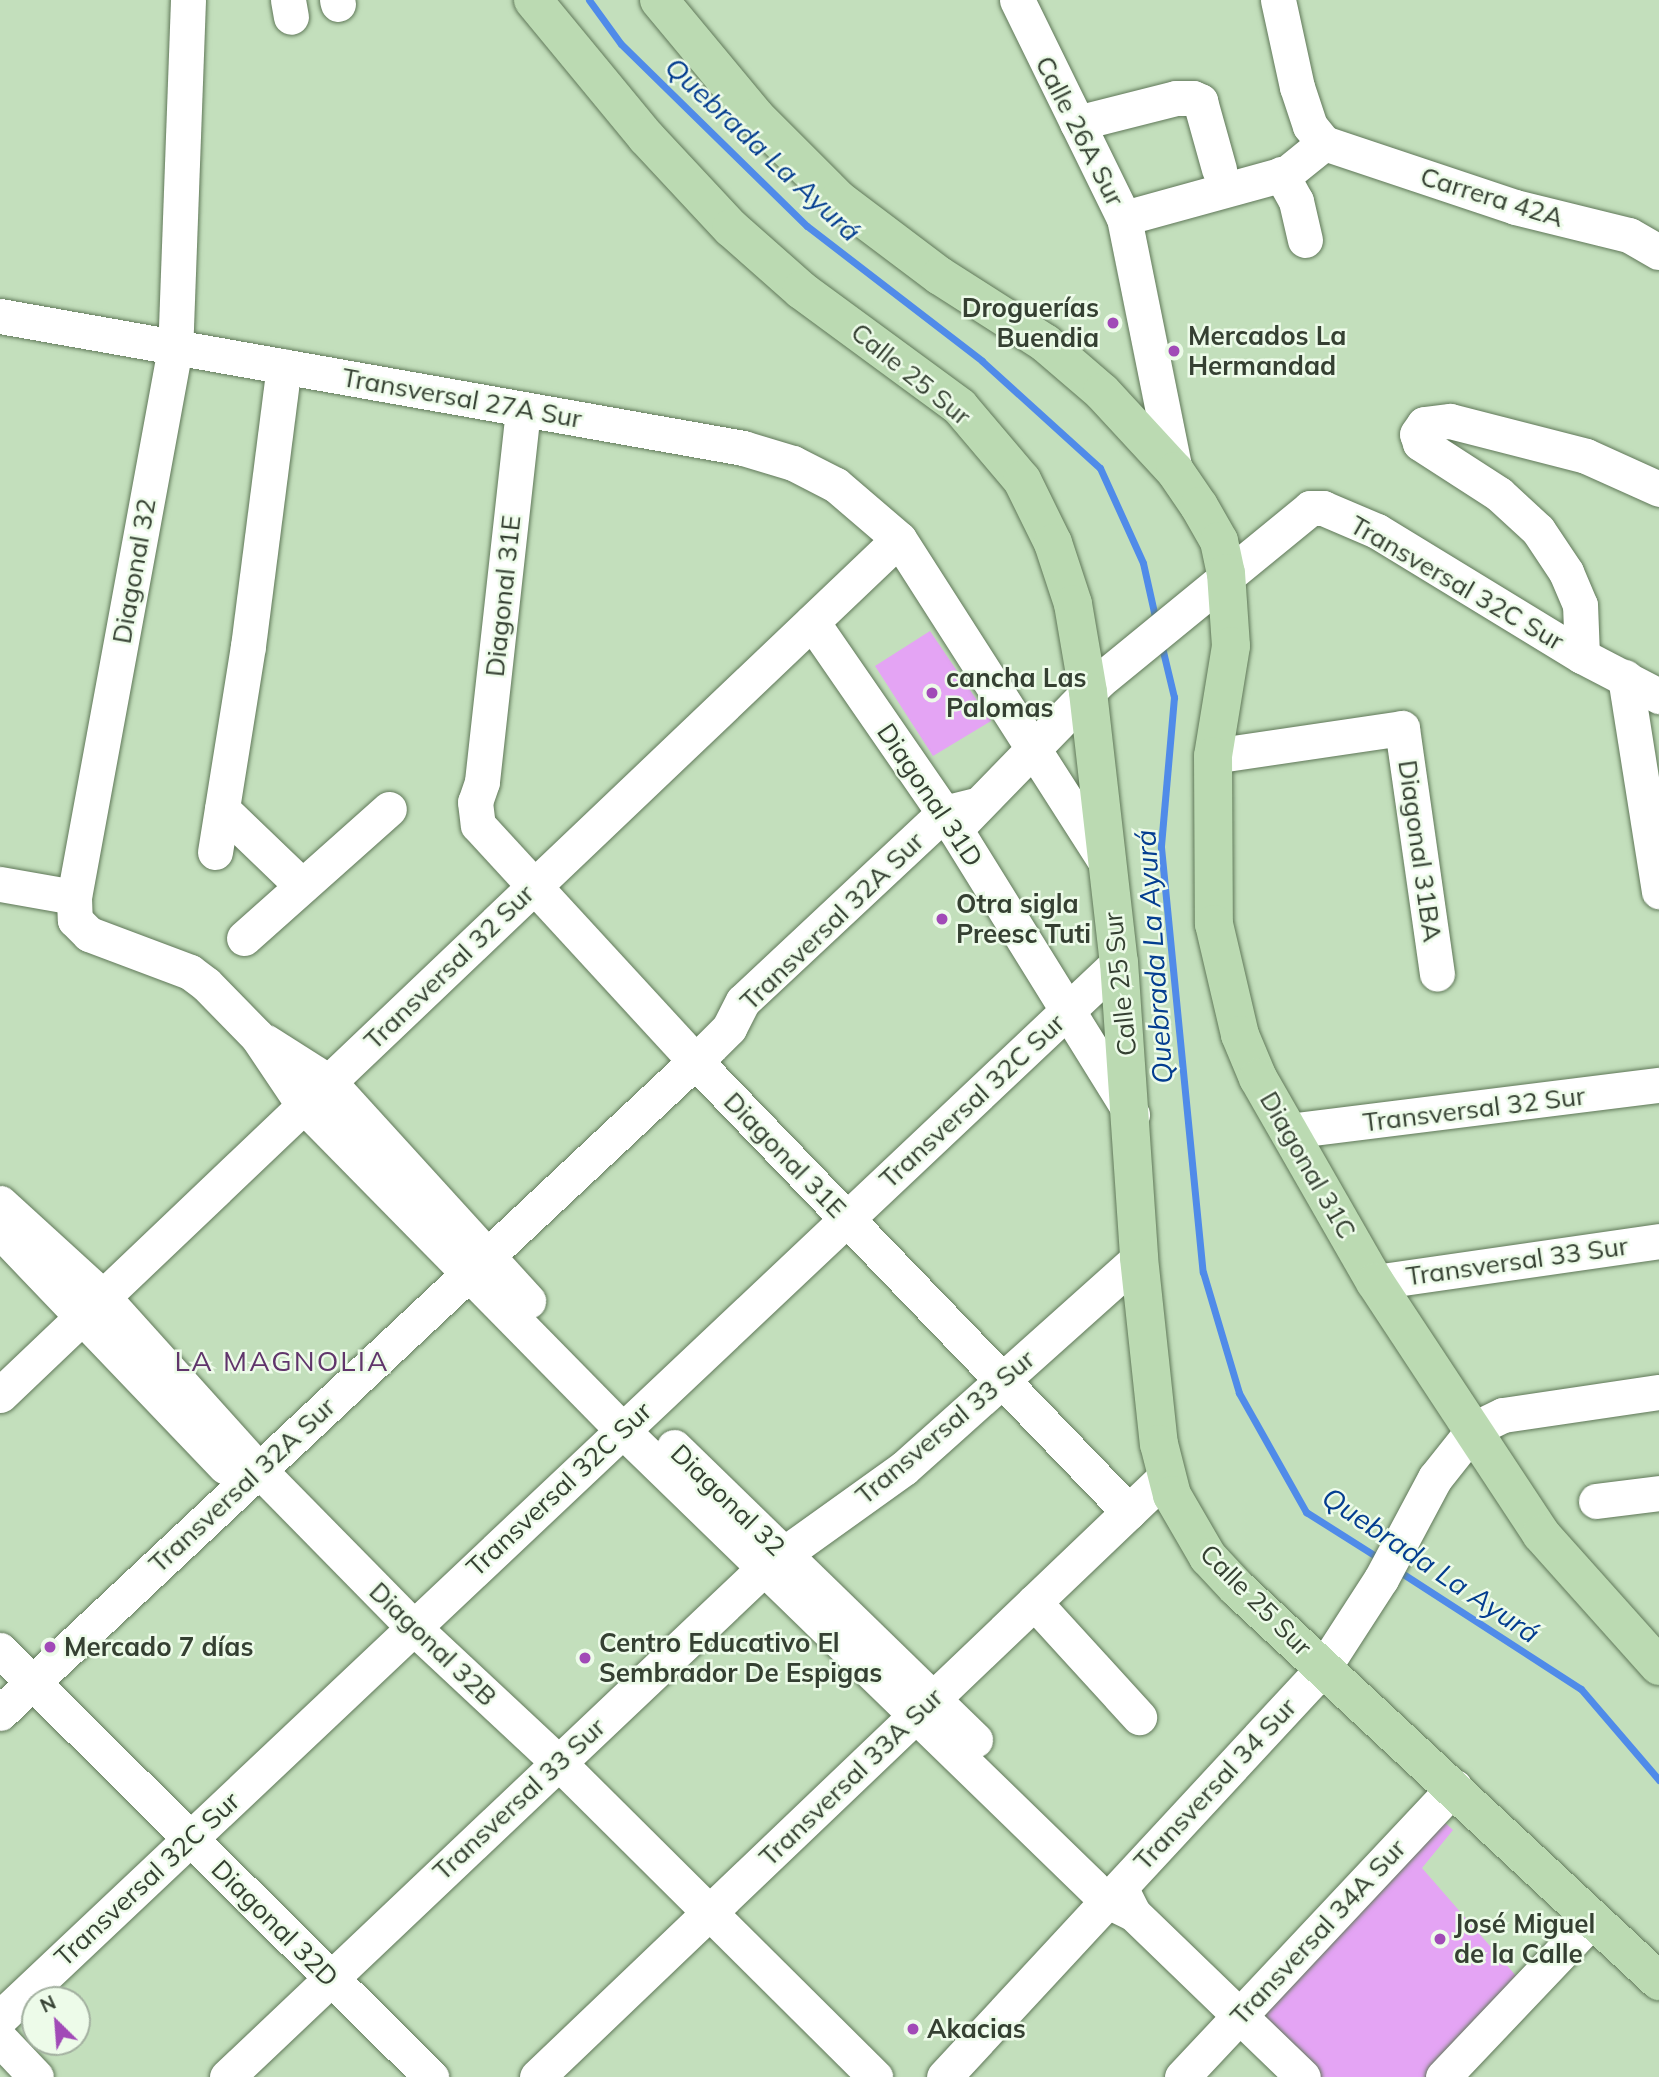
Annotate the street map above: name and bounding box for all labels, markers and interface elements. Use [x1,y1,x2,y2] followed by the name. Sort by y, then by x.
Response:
[658,50,868,248] water label: Quebrada La Ayurá
[1029,51,1131,211] street label: Calle 26A Sur
[1417,160,1567,234] street label: Carrera 42A
[962,292,1099,354] place label: Droguerías Buendia
[1105,315,1121,331] marker: Droguerías Buendia
[845,316,977,432] street label: Calle 25 Sur
[1188,320,1346,382] place label: Mercados La Hermandad
[1166,343,1182,359] marker: Mercados La Hermandad
[340,362,584,434] street label: Transversal 27A Sur
[106,496,162,646] street label: Diagonal 32
[1345,509,1569,657] street label: Transversal 32C Sur
[479,514,527,678] street label: Diagonal 31E
[946,662,1087,724] place label: cancha Las Palomas
[924,685,940,701] marker: cancha Las Palomas
[871,717,989,873] street label: Diagonal 31D
[1392,758,1448,944] street label: Diagonal 31BA
[734,825,930,1017] street label: Transversal 32A Sur
[1128,829,1180,1085] water label: Quebrada La Ayurá
[358,878,540,1056] street label: Transversal 32 Sur
[956,888,1091,950] place label: Otra sigla Preesc Tuti
[1097,910,1143,1058] street label: Calle 25 Sur
[934,911,950,927] marker: Otra sigla Preesc Tuti
[873,1007,1071,1195] street label: Transversal 32C Sur
[1361,1080,1587,1138] street label: Transversal 32 Sur
[717,1086,853,1224] street label: Diagonal 31E
[1253,1086,1363,1244] street label: Diagonal 31C
[1404,1230,1630,1292] street label: Transversal 33 Sur
[849,1343,1041,1511] street label: Transversal 33 Sur
[176,1344,388,1378] district label: LA MAGNOLIA
[143,1391,341,1579] street label: Transversal 32A Sur
[460,1395,658,1583] street label: Transversal 32C Sur
[664,1438,792,1562] street label: Diagonal 32
[1316,1480,1546,1650] water label: Quebrada La Ayurá
[1194,1538,1318,1662] street label: Calle 25 Sur
[363,1576,503,1712] street label: Diagonal 32B
[599,1627,882,1688] place label: Centro Educativo El Sembrador De Espigas
[64,1631,253,1663] place label: Mercado 7 días
[42,1639,58,1655] marker: Mercado 7 días
[577,1650,593,1666] marker: Centro Educativo El Sembrador De Espigas
[753,1681,949,1873] street label: Transversal 33A Sur
[1127,1692,1303,1876] street label: Transversal 34 Sur
[427,1711,611,1887] street label: Transversal 33 Sur
[48,1785,246,1973] street label: Transversal 32C Sur
[1224,1833,1412,2031] street label: Transversal 34A Sur
[205,1853,345,1993] street label: Diagonal 32D
[1454,1908,1595,1969] place label: José Miguel de la Calle
[1432,1931,1448,1947] marker: José Miguel de la Calle
[21,1986,91,2056] north arrow
[36,1990,60,2018] text: N
[927,2013,1026,2045] place label: Akacias
[905,2021,921,2037] marker: Akacias

